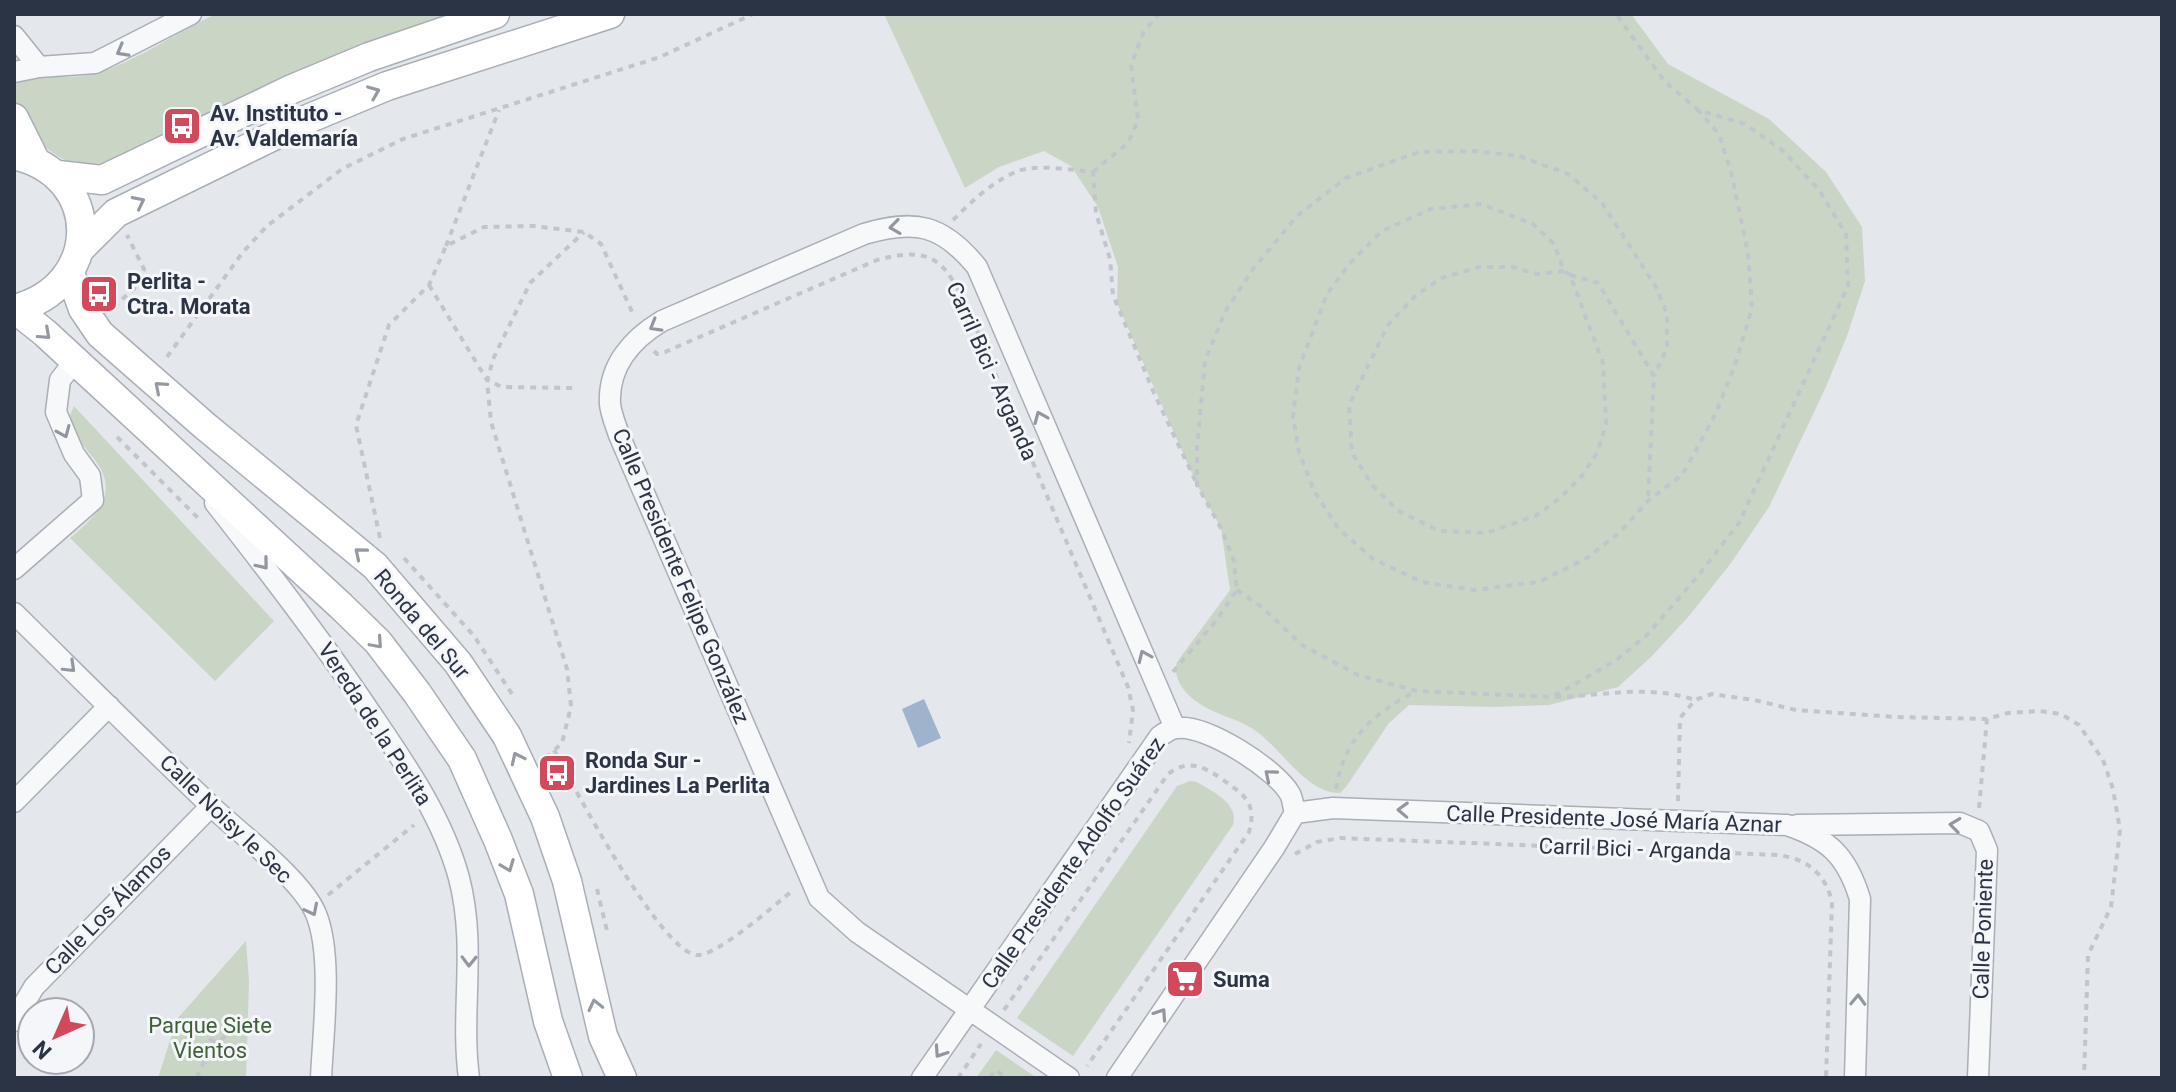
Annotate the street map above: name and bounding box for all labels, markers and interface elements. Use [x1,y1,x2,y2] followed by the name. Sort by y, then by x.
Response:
[116,41,130,56] one-way arrow
[366,85,380,101] one-way arrow
[210,101,358,151] place label: Av. Instituto - Av. Valdemaría
[161,105,203,147] bus stop icon: Av. Instituto - Av. Valdemaría
[130,196,145,211] one-way arrow
[888,218,902,235] one-way arrow
[127,269,251,319] place label: Perlita - Ctra. Morata
[78,273,120,315] bus stop icon: Perlita - Ctra. Morata
[941,278,1043,464] street label: Carril Bici - Arganda
[649,316,664,332] one-way arrow
[36,325,51,339] one-way arrow
[155,382,170,396] one-way arrow
[1034,411,1050,425] one-way arrow
[55,424,71,439] one-way arrow
[607,425,755,728] street label: Calle Presidente Felipe González
[354,548,369,563] one-way arrow
[253,555,268,569] one-way arrow
[369,564,476,684] street label: Ronda del Sur
[368,634,382,649] one-way arrow
[313,638,437,810] street label: Vereda de la Perlita
[1138,649,1154,664] one-way arrow
[61,658,75,672] one-way arrow
[976,732,1170,994] street label: Calle Presidente Adolfo Suárez
[585,748,770,798] place label: Ronda Sur - Jardines La Perlita
[155,750,297,888] street label: Calle Noisy le Sec
[511,752,527,766] one-way arrow
[536,752,578,794] bus stop icon: Ronda Sur - Jardines La Perlita
[1265,770,1280,785] one-way arrow
[1446,801,1783,837] street label: Calle Presidente José María Aznar
[1396,802,1409,819] one-way arrow
[1948,817,1962,834] one-way arrow
[1538,833,1732,865] street label: Carril Bici - Arganda
[40,840,176,980] street label: Calle Los Álamos
[498,858,515,872] one-way arrow
[1968,858,1998,1000] street label: Calle Poniente
[302,902,318,916] one-way arrow
[460,955,478,968] one-way arrow
[1164,958,1206,1000] supermarket icon: Suma
[1213,967,1270,992] place label: Suma
[1849,993,1866,1006] one-way arrow
[16,996,96,1076] north arrow
[587,999,604,1013] one-way arrow
[1151,1008,1166,1022] one-way arrow
[148,1013,272,1063] park label: Parque Siete Vientos
[28,1035,57,1064] text: N
[935,1044,950,1058] one-way arrow

